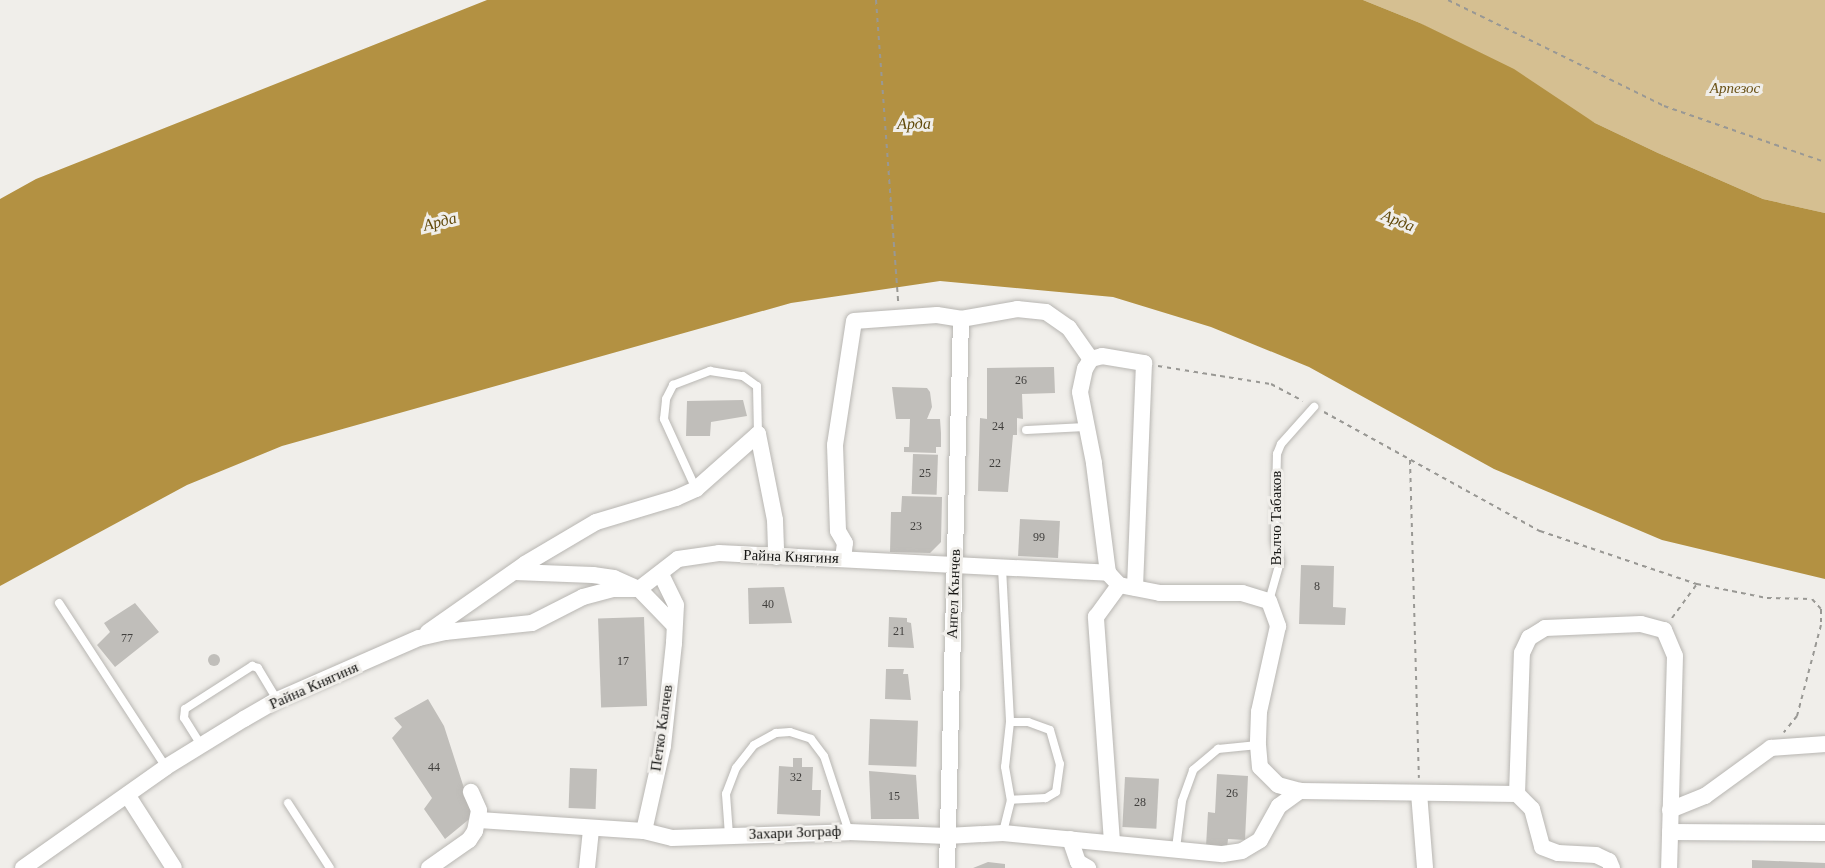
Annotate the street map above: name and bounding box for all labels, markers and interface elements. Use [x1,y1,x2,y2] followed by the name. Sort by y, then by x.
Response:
[1710,80,1760,98] park label: Арпезос
[897,114,931,134] water label: Арда
[1379,206,1417,236] water label: Арда
[421,209,459,235] water label: Арда
[1015,374,1027,388] house number: 26
[992,420,1004,434] house number: 24
[989,457,1001,471] house number: 22
[919,467,931,481] house number: 25
[1268,471,1286,565] street label: Вълчо Табаков
[910,520,922,534] house number: 23
[1033,531,1045,545] house number: 99
[743,546,839,568] street label: Райна Княгиня
[943,549,965,639] street label: Ангел Кънчев
[1314,580,1320,594] house number: 8
[762,598,774,612] house number: 40
[893,625,905,639] house number: 21
[121,632,133,646] house number: 77
[617,655,629,669] house number: 17
[267,658,361,714] street label: Райна Княгиня
[647,684,677,772] street label: Петко Калчев
[428,761,440,775] house number: 44
[790,771,802,785] house number: 32
[1226,787,1238,801] house number: 26
[888,790,900,804] house number: 15
[1134,796,1146,810] house number: 28
[748,822,842,844] street label: Захари Зограф

